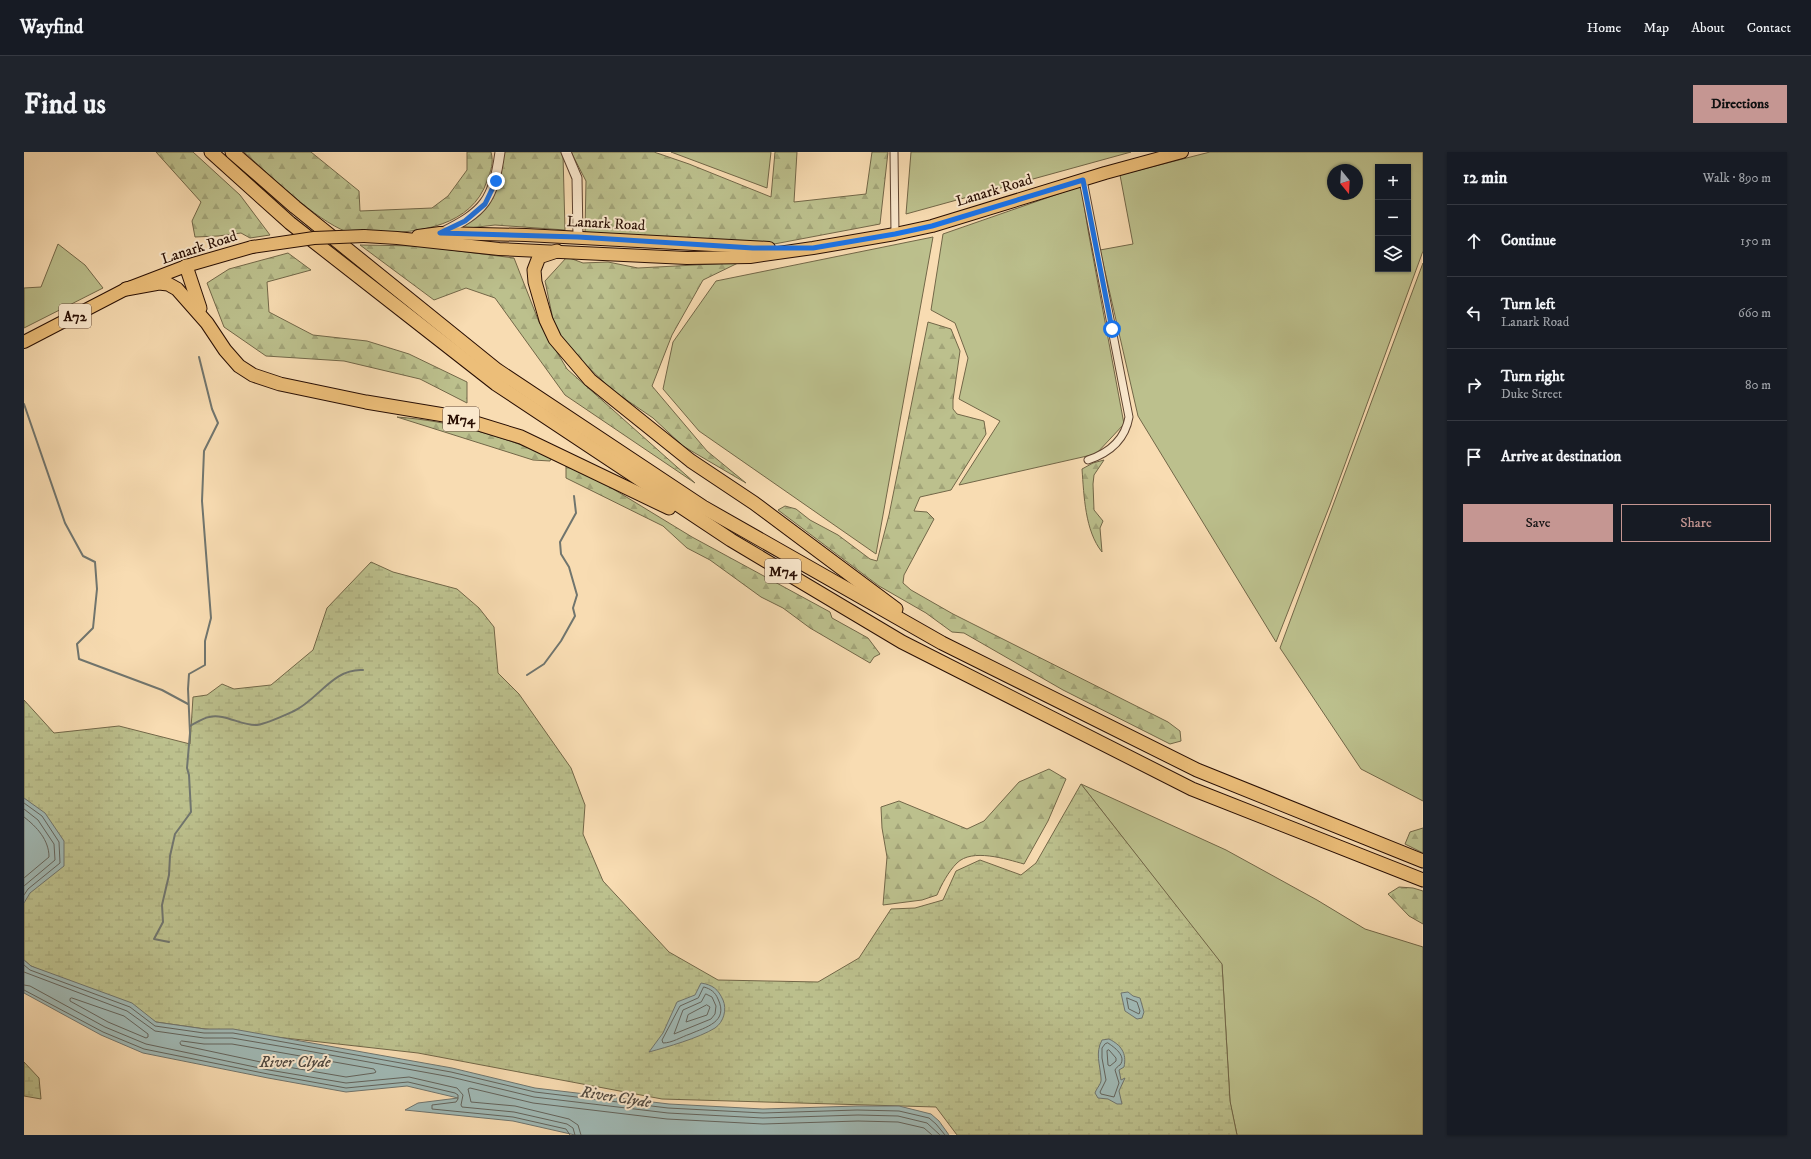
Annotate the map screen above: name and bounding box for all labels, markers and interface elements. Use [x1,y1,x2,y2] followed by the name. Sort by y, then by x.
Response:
[20,16,83,39] text: Wayfind
[1587,19,1621,37] text: Home
[1643,19,1669,37] text: Map
[1691,19,1725,37] text: About
[1747,19,1791,37] text: Contact
[1693,85,1787,123] button: Directions
[24,87,106,122] text: Find us
[1327,164,1363,200] north arrow
[1375,164,1411,272] map controls
[1375,164,1411,200] button: +
[1463,167,1507,189] text: 12 min
[954,170,1035,211] street label: Lanark Road
[1703,170,1771,186] text: Walk · 890 m
[487,172,505,190] route end
[1375,200,1411,236] button: −
[566,212,646,235] street label: Lanark Road
[159,226,240,269] street label: Lanark Road
[1463,230,1485,252] icon: ahead
[1501,231,1556,250] text: Continue
[1740,233,1771,249] text: 150 m
[1375,236,1411,272] button: layers
[1501,295,1555,314] text: Turn left
[1463,302,1485,324] icon: left
[59,304,91,328] road number: A72
[1738,305,1771,321] text: 660 m
[1501,314,1569,330] text: Lanark Road
[1103,320,1121,338] route start
[1501,367,1564,386] text: Turn right
[1463,374,1485,396] icon: right
[1745,377,1771,393] text: 80 m
[1501,386,1562,402] text: Duke Street
[443,407,479,431] road number: M74
[1463,446,1485,468] icon: arrive
[1501,447,1621,466] text: Arrive at destination
[1463,504,1613,542] button: Save
[1621,504,1771,542] button: Share
[765,559,801,583] road number: M74
[259,1052,331,1072] water label: River Clyde
[578,1081,653,1112] water label: River Clyde

